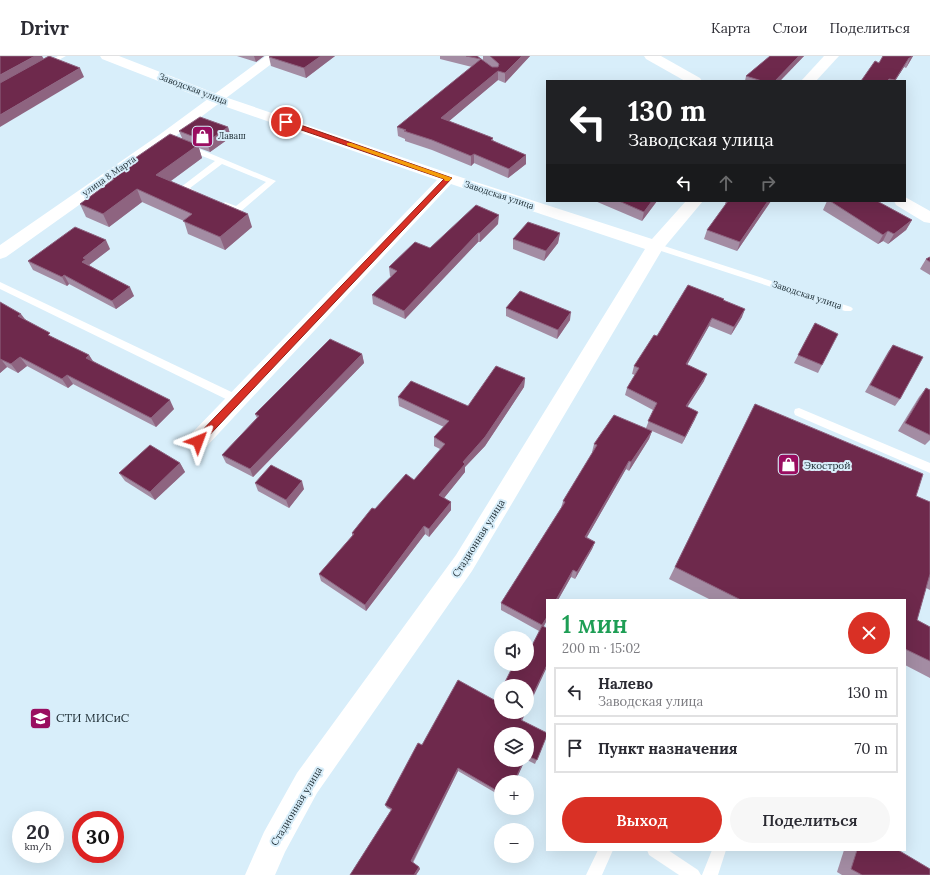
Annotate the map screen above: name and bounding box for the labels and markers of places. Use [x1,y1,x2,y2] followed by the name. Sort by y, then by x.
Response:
[269,105,303,139] pin
[190,123,216,149] shop icon: Лаваш
[218,130,246,141] place label: Лаваш
[776,452,802,478] shop icon: Экострой
[804,459,850,472] place label: Экострой
[28,705,54,731] school or university icon: СТИ МИСиС
[56,710,130,725] place label: СТИ МИСиС

